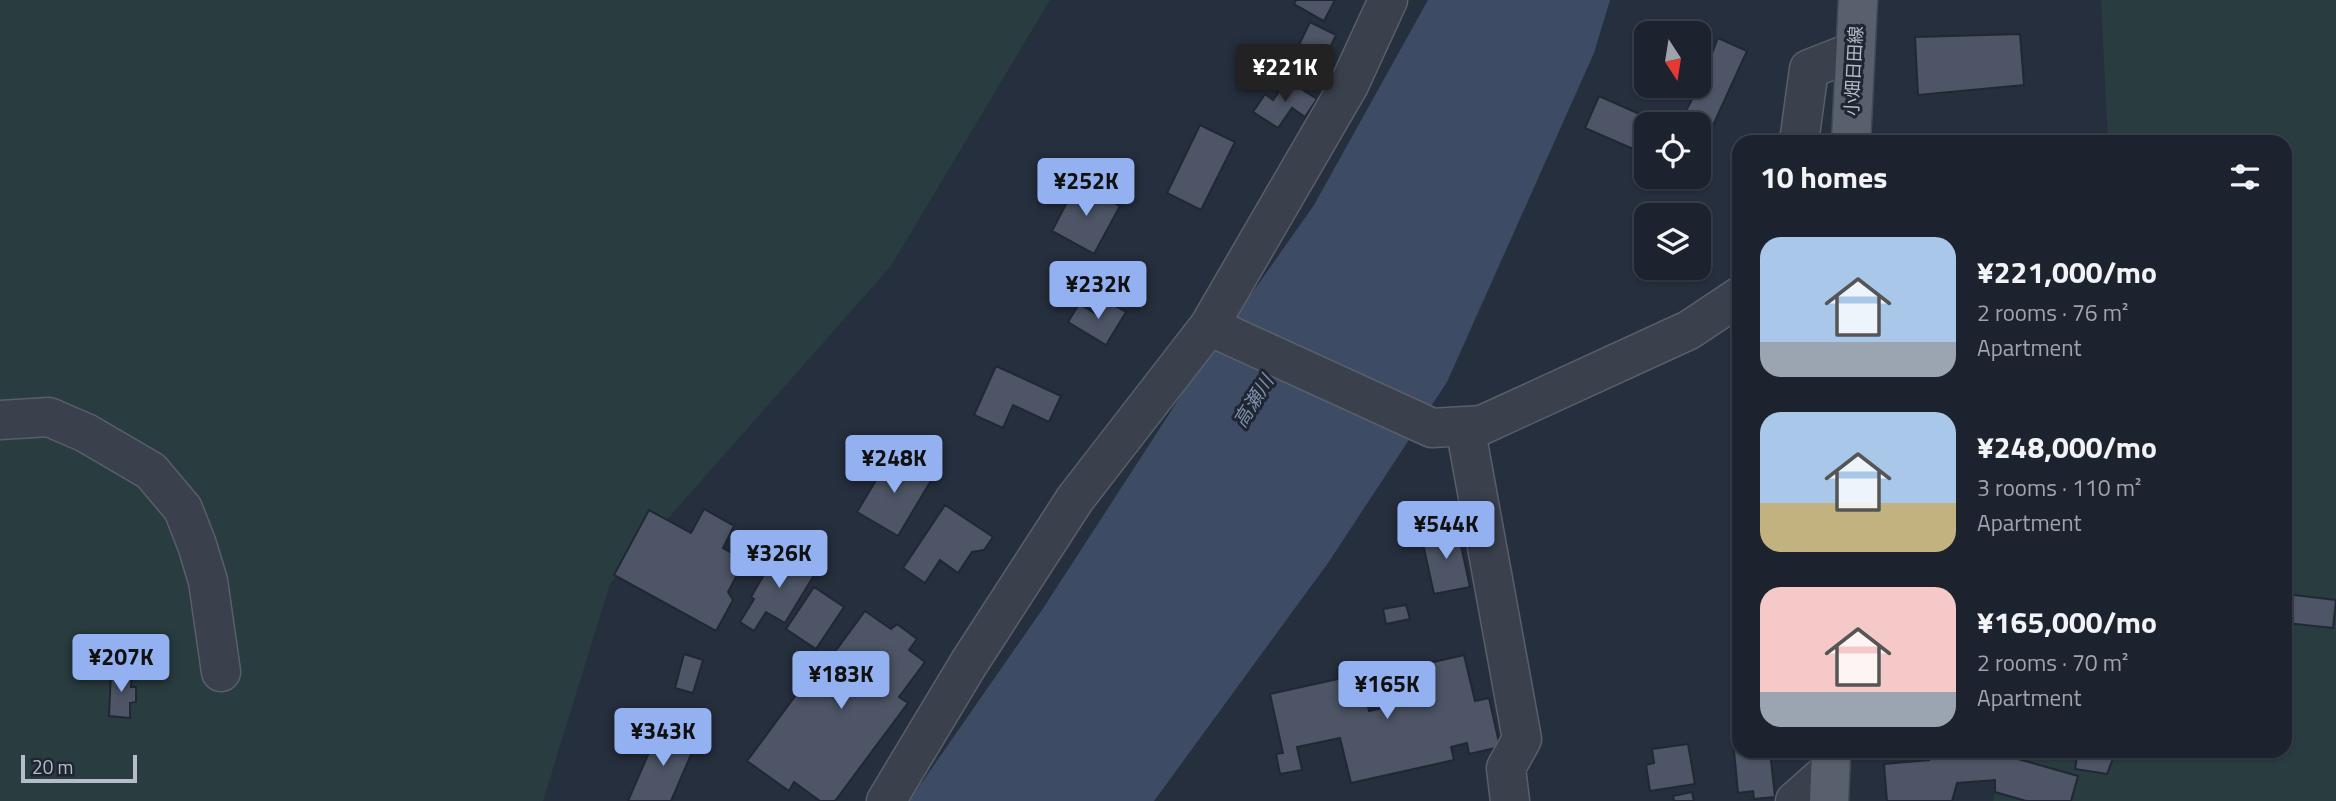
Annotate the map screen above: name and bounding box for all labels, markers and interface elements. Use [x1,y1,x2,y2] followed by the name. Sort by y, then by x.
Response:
[1634,21,1712,98] north arrow
[1634,21,1711,280] map controls
[1838,25,1869,117] street label: 小畑日田線
[1236,44,1334,104] pin: ¥221K
[1252,49,1318,84] text: ¥221K
[1634,112,1711,189] button: locate
[1760,154,1887,200] text: 10 homes
[1037,158,1135,218] pin: ¥252K
[2226,158,2264,196] icon: filters
[1053,163,1119,198] text: ¥252K
[1634,203,1711,280] button: layers
[1977,249,2157,295] text: ¥221,000/mo
[1049,262,1147,321] pin: ¥232K
[1816,265,1900,349] icon: home
[1065,266,1131,301] text: ¥232K
[1977,295,2128,330] text: 2 rooms · 76 m²
[1977,330,2082,365] text: Apartment
[1225,367,1281,433] water label: 高瀬川
[1977,424,2157,470] text: ¥248,000/mo
[845,435,943,495] pin: ¥248K
[861,440,927,475] text: ¥248K
[1816,440,1900,524] icon: home
[1977,470,2141,505] text: 3 rooms · 110 m²
[1397,502,1495,561] pin: ¥544K
[1977,505,2082,540] text: Apartment
[1413,506,1479,541] text: ¥544K
[730,530,828,590] pin: ¥326K
[746,535,812,570] text: ¥326K
[1977,599,2157,645] text: ¥165,000/mo
[1816,615,1900,699] icon: home
[72,634,170,694] pin: ¥207K
[88,639,154,674] text: ¥207K
[1977,645,2128,680] text: 2 rooms · 70 m²
[792,652,890,711] pin: ¥183K
[808,656,874,691] text: ¥183K
[1338,662,1436,721] pin: ¥165K
[1354,666,1420,701] text: ¥165K
[1977,680,2082,715] text: Apartment
[614,708,712,768] pin: ¥343K
[630,713,696,748] text: ¥343K
[21,752,136,784] scale bar
[32,752,73,781] text: 20 m

